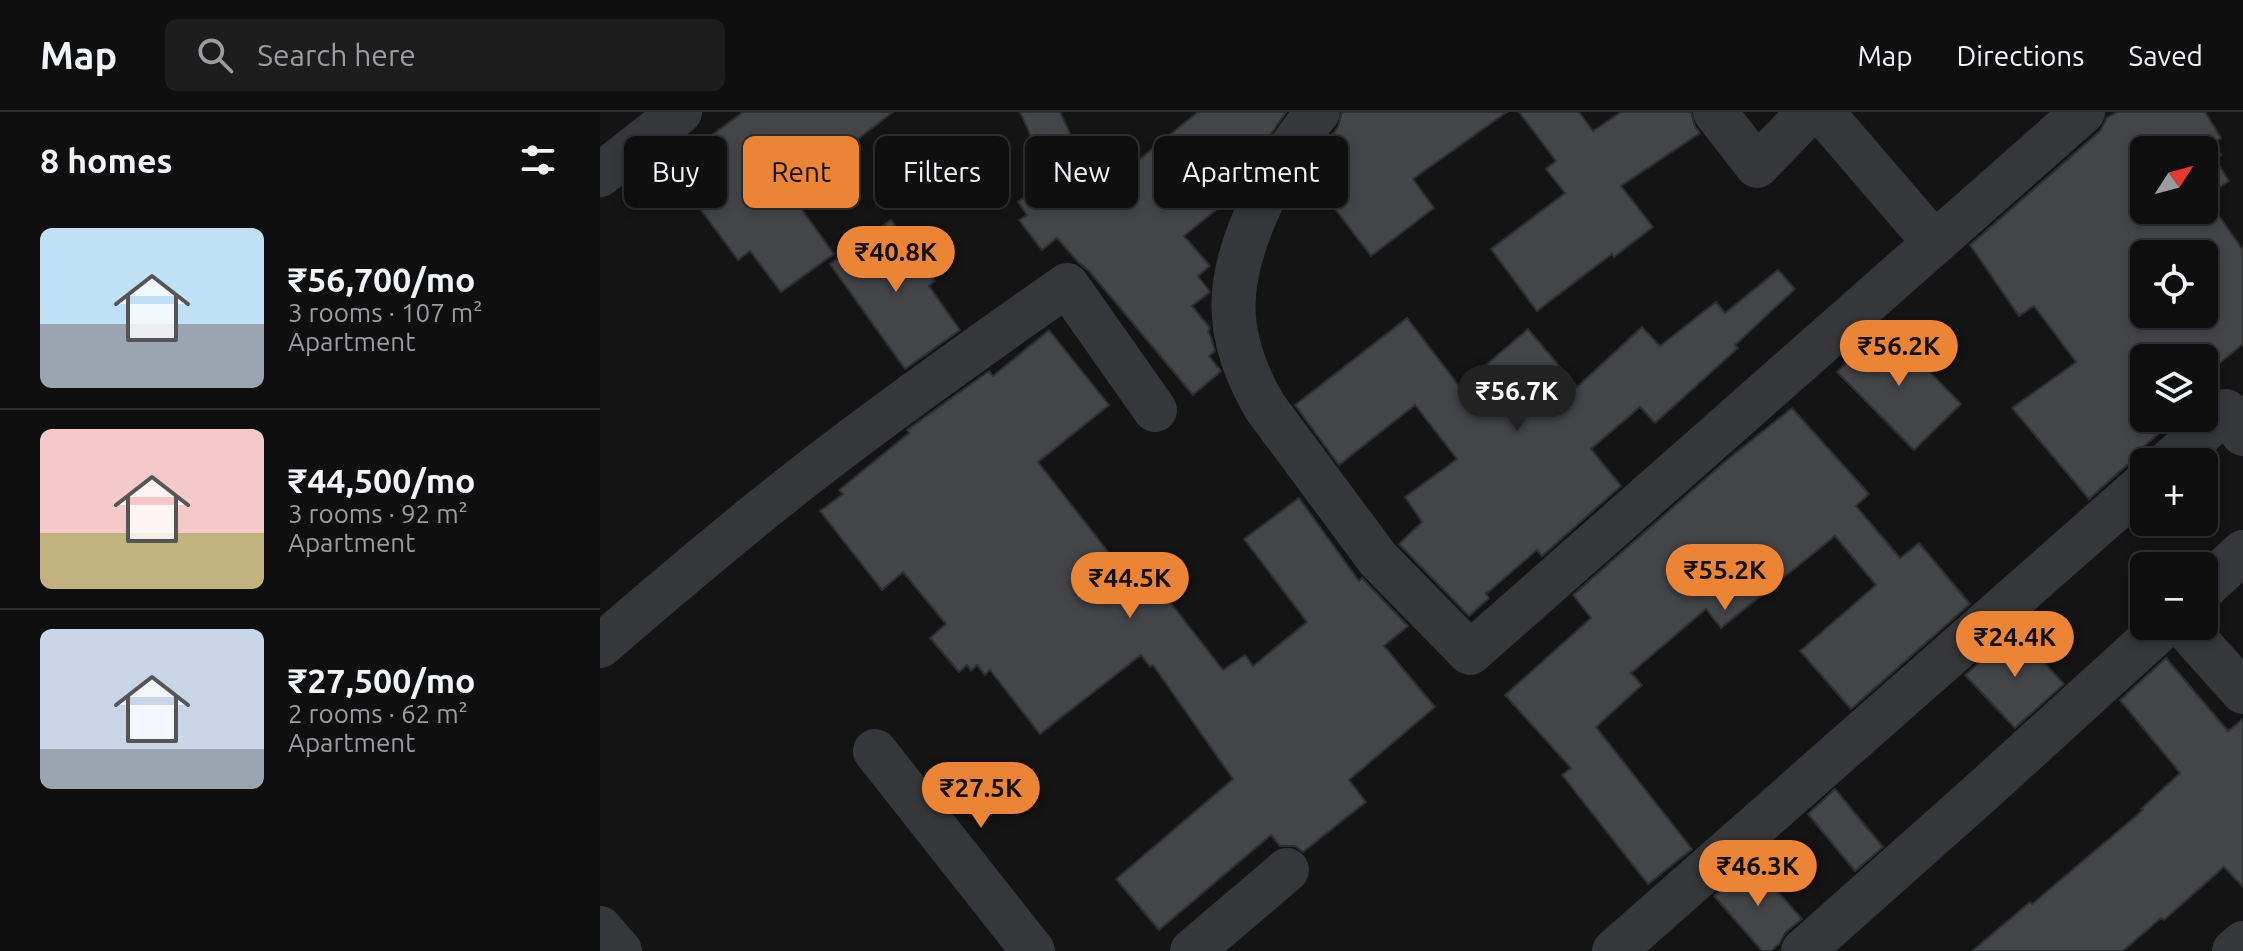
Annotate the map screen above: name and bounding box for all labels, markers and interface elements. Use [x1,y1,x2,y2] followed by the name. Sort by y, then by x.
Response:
[165,19,725,91] search box
[193,33,237,77] icon: search
[40,34,117,76] text: Map
[257,38,416,72] text: Search here
[1857,40,1913,71] text: Map
[1957,40,2084,71] text: Directions
[2128,40,2203,71] text: Saved
[624,136,727,208] chip: Buy
[743,136,859,208] chip: Rent
[875,136,1009,208] chip: Filters
[1025,136,1138,208] chip: New
[1154,136,1348,208] chip: Apartment
[2130,136,2218,224] north arrow
[2130,136,2218,640] map controls
[516,138,560,182] icon: filters
[40,141,173,179] text: 8 homes
[831,226,961,294] pin: ₹40.8K
[855,237,937,266] text: ₹40.8K
[2130,240,2218,328] button: locate
[104,260,200,356] icon: home
[288,260,475,298] text: ₹56,700/mo
[288,298,483,327] text: 3 rooms · 107 m²
[1834,320,1964,388] pin: ₹56.2K
[288,327,415,356] text: Apartment
[1858,331,1940,360] text: ₹56.2K
[2130,344,2218,432] button: layers
[1452,365,1582,433] pin: ₹56.7K
[1476,376,1558,405] text: ₹56.7K
[2130,448,2218,536] button: +
[104,461,200,557] icon: home
[288,461,475,499] text: ₹44,500/mo
[288,499,468,528] text: 3 rooms · 92 m²
[288,528,415,557] text: Apartment
[1660,544,1790,612] pin: ₹55.2K
[1065,552,1195,620] pin: ₹44.5K
[2130,552,2218,640] button: −
[1684,555,1766,584] text: ₹55.2K
[1089,563,1171,592] text: ₹44.5K
[1950,611,2080,679] pin: ₹24.4K
[1974,622,2056,651] text: ₹24.4K
[104,661,200,757] icon: home
[288,661,475,699] text: ₹27,500/mo
[288,699,468,728] text: 2 rooms · 62 m²
[288,728,415,757] text: Apartment
[916,762,1046,830] pin: ₹27.5K
[940,773,1022,802] text: ₹27.5K
[1693,840,1823,908] pin: ₹46.3K
[1717,851,1799,880] text: ₹46.3K

